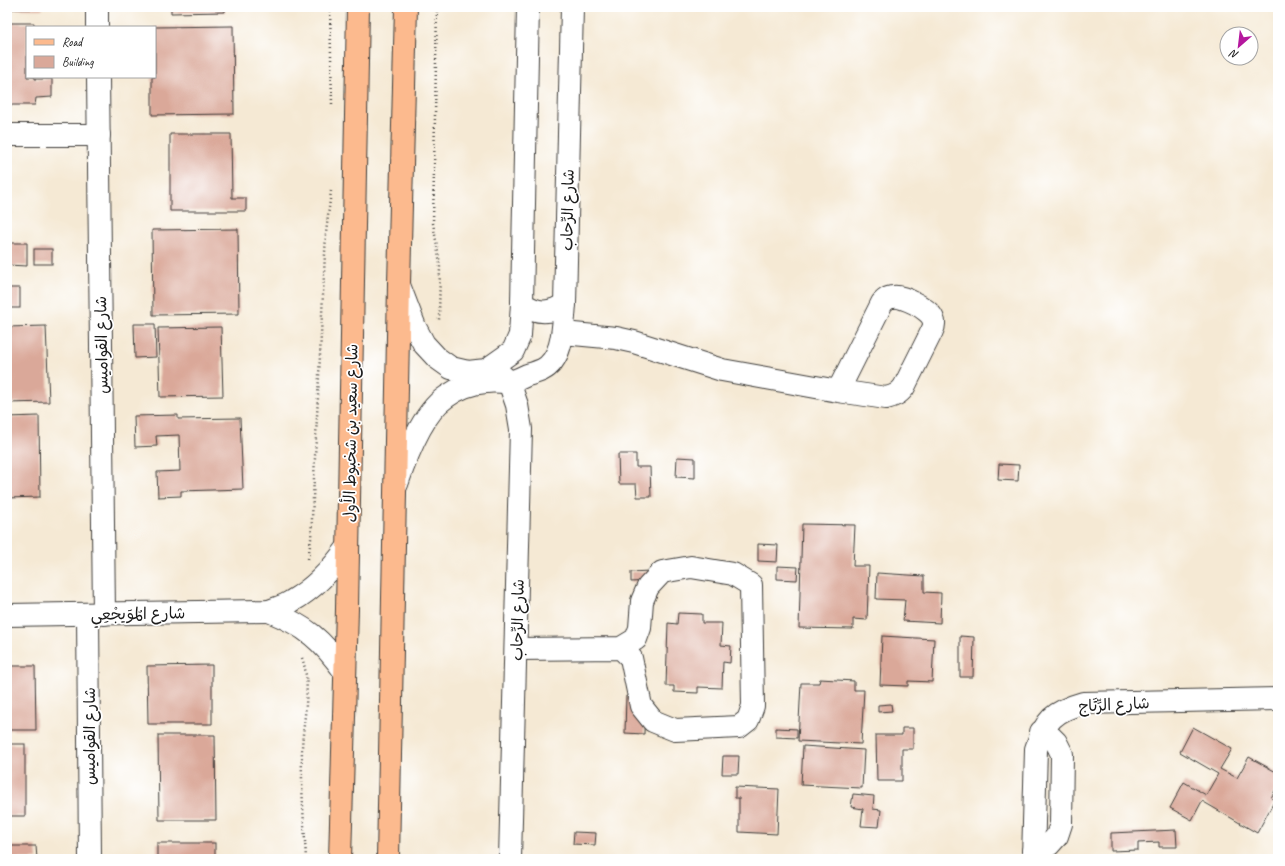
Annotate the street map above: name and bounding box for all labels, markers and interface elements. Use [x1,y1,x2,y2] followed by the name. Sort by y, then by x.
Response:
[26,26,156,78] legend
[1219,26,1259,66] north arrow
[62,34,84,50] text: Road
[1226,46,1241,63] text: N
[62,54,94,70] text: Building
[557,169,580,251] street label: شارع الرِّحاب
[91,296,114,394] street label: شارع القواميس
[338,343,364,523] street label: شارع سعيد بن شخبوط الأول
[507,579,530,661] street label: شارع الرِّحاب
[91,603,186,629] street label: شارع المُوَيجْعِي
[80,687,101,785] street label: شارع القواميس
[1078,693,1150,718] street label: شارع الرِّتَاج

